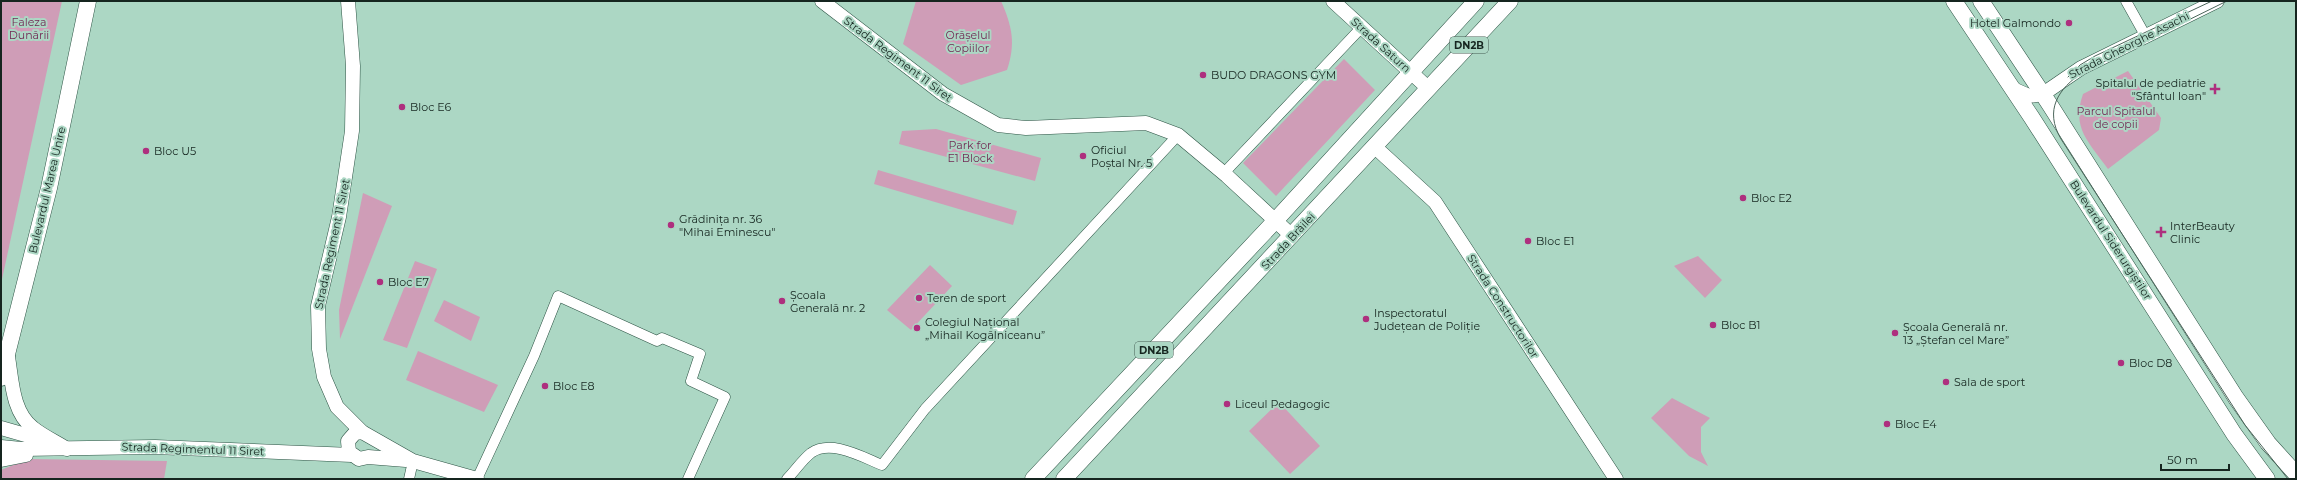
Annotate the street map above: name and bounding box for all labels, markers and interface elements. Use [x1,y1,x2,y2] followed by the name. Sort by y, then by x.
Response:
[2067,9,2191,81] street label: Strada Gheorghe Asachi
[841,13,956,105] street label: Strada Regiment 11 Siret
[9,15,49,42] park label: Faleza Dunării
[1348,15,1414,75] street label: Strada Saturn
[1970,16,2061,30] place label: Hotel Galmondo
[2064,18,2074,28] marker: Hotel Galmondo
[945,28,991,55] park label: Orășelul Copiilor
[1450,37,1488,53] road number: DN2B
[1211,68,1336,82] place label: BUDO DRAGONS GYM
[1198,70,1208,80] marker: BUDO DRAGONS GYM
[2096,76,2206,103] place label: Spitalul de pediatrie "Sfântul Ioan"
[2209,83,2221,95] marker: Spitalul de pediatrie "Sfântul Ioan"
[410,100,451,114] place label: Bloc E6
[397,102,407,112] marker: Bloc E6
[2076,104,2156,131] park label: Parcul Spitalul de copii
[26,125,68,255] street label: Bulevardul Marea Unire
[947,138,993,165] park label: Park for E1 Block
[1091,143,1152,170] place label: Oficiul Poștal Nr. 5
[154,144,196,158] place label: Bloc U5
[141,146,151,156] marker: Bloc U5
[1078,151,1088,161] marker: Oficiul Poștal Nr. 5
[311,177,353,310] street label: Strada Regiment 11 Siret
[2067,178,2155,302] street label: Bulevardul Siderurgiștilor
[1751,191,1792,205] place label: Bloc E2
[1738,193,1748,203] marker: Bloc E2
[1258,210,1318,272] street label: Strada Brăilei
[679,212,775,239] place label: Grădinița nr. 36 "Mihai Eminescu"
[2170,219,2235,246] place label: InterBeauty Clinic
[666,220,676,230] marker: Grădinița nr. 36 "Mihai Eminescu"
[2155,226,2167,238] marker: InterBeauty Clinic
[1536,234,1575,248] place label: Bloc E1
[1523,236,1533,246] marker: Bloc E1
[1464,251,1542,361] street label: Strada Constructorilor
[388,275,429,289] place label: Bloc E7
[375,277,385,287] marker: Bloc E7
[790,288,865,315] place label: Școala Generală nr. 2
[927,291,1007,305] place label: Teren de sport
[914,293,924,303] marker: Teren de sport
[777,296,787,306] marker: Școala Generală nr. 2
[1373,306,1480,333] place label: Inspectoratul Județean de Poliție
[1361,314,1371,324] marker: Inspectoratul Județean de Poliție
[925,315,1045,342] place label: Colegiul Național „Mihail Kogălniceanu”
[1721,318,1761,332] place label: Bloc B1
[1708,320,1718,330] marker: Bloc B1
[1903,320,2009,347] place label: Școala Generală nr. 13 „Ștefan cel Mare”
[912,323,922,333] marker: Colegiul Național „Mihail Kogălniceanu”
[1890,328,1900,338] marker: Școala Generală nr. 13 „Ștefan cel Mare”
[1135,342,1173,358] road number: DN2B
[2129,356,2172,370] place label: Bloc D8
[2116,358,2126,368] marker: Bloc D8
[1954,375,2026,389] place label: Sala de sport
[1941,377,1951,387] marker: Sala de sport
[553,379,595,393] place label: Bloc E8
[540,381,550,391] marker: Bloc E8
[1235,397,1330,411] place label: Liceul Pedagogic
[1222,399,1232,409] marker: Liceul Pedagogic
[1895,417,1937,431] place label: Bloc E4
[1882,419,1892,429] marker: Bloc E4
[121,440,265,459] street label: Strada Regimentul 11 Siret
[2161,446,2229,472] scale bar
[2167,452,2198,467] text: 50 m

